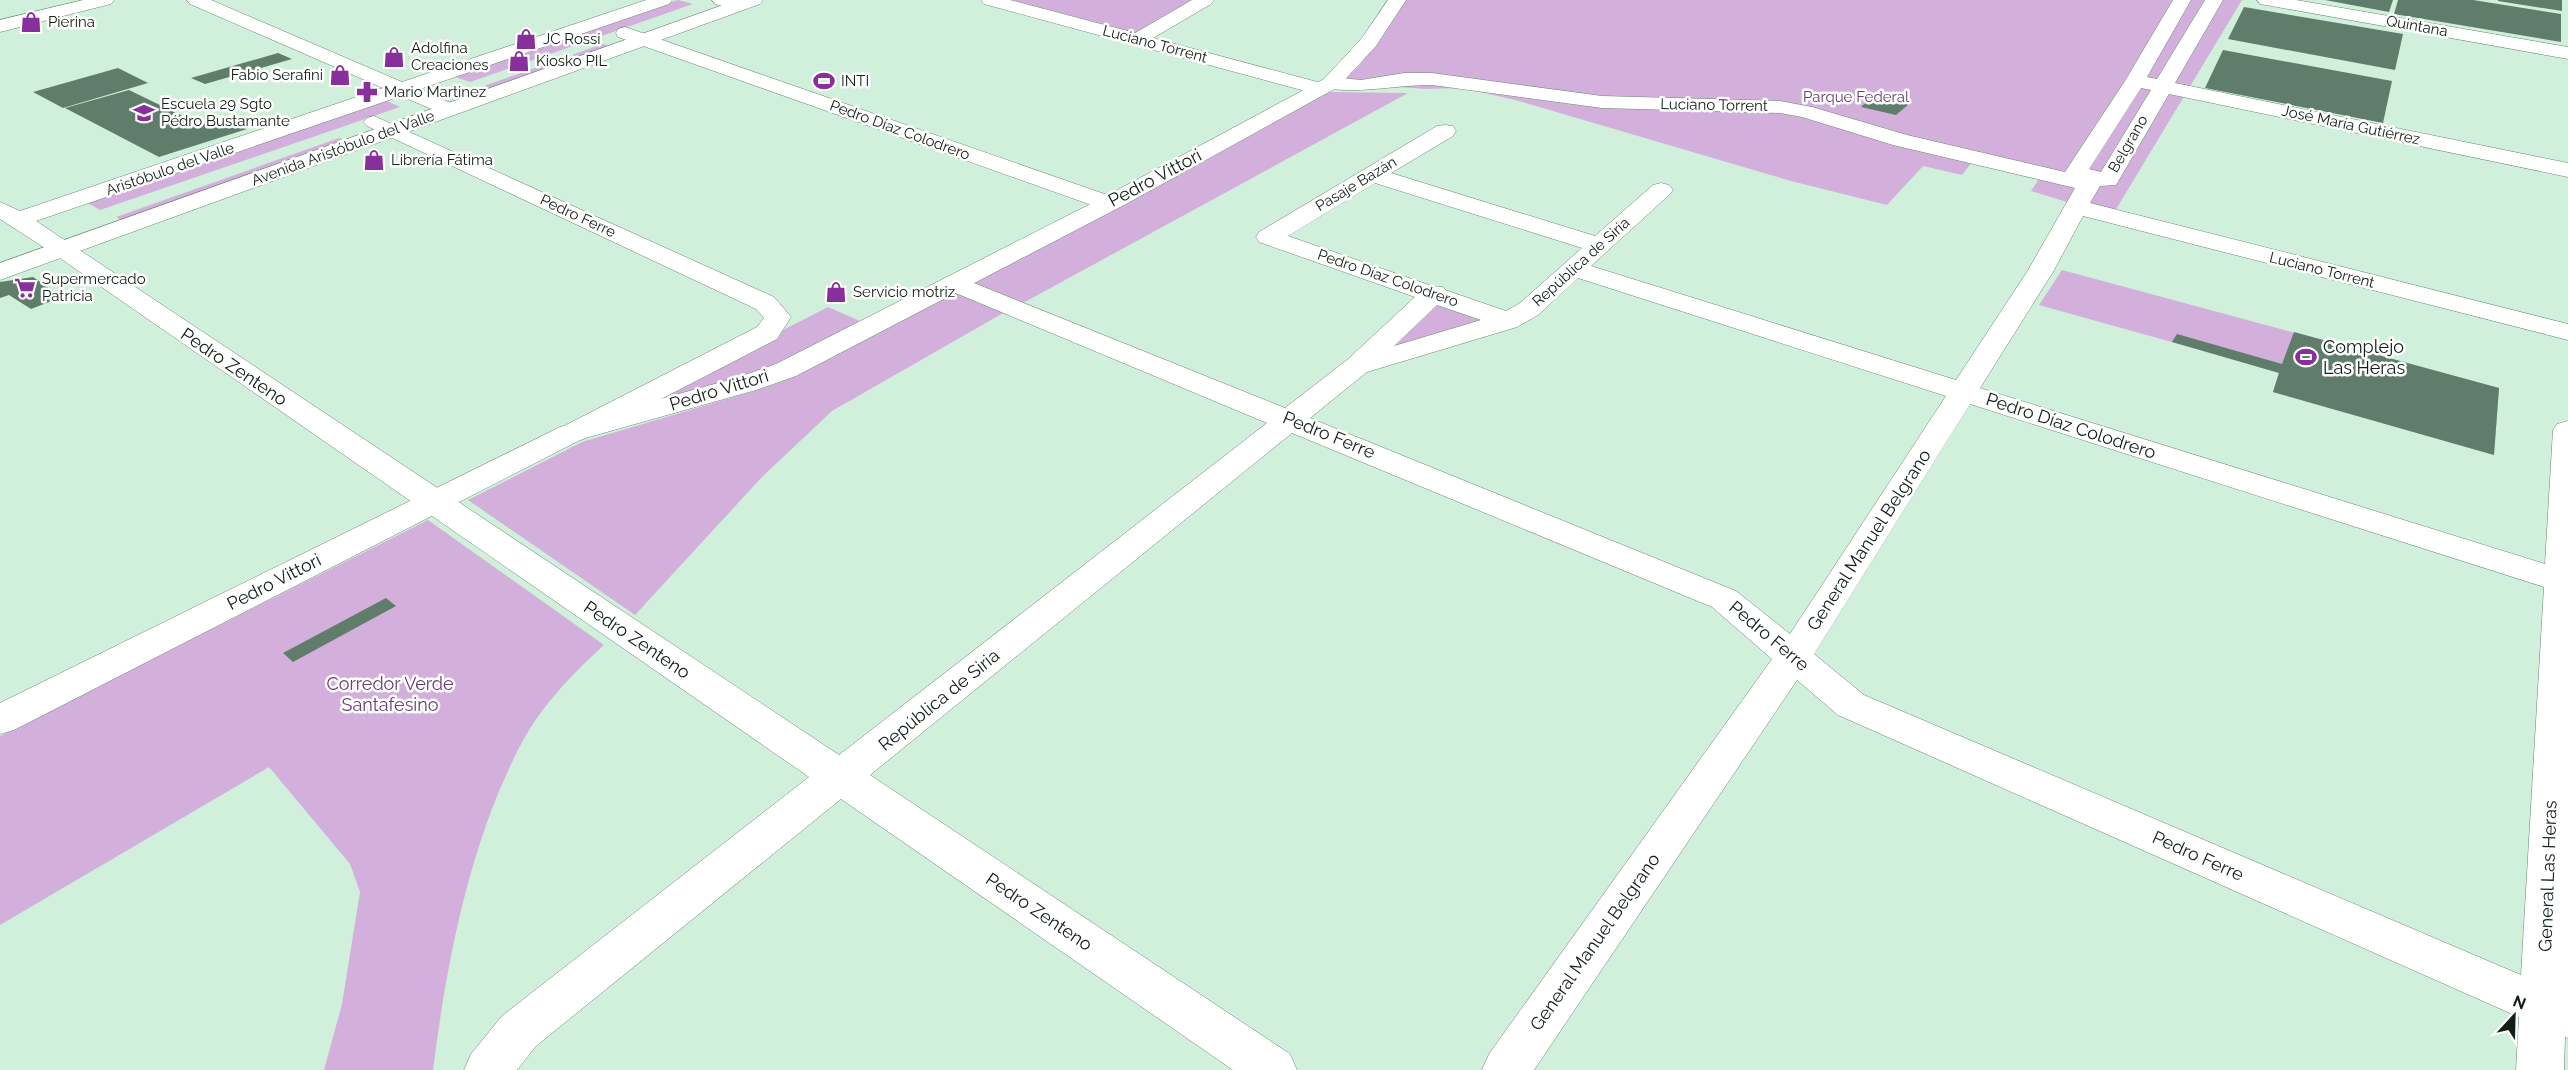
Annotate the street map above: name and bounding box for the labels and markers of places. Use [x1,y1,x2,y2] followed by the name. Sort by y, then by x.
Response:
[19,10,43,34] shop icon: Pierina
[48,13,95,31] place label: Pierina
[514,27,538,51] shop icon: JC Rossi
[543,30,601,48] place label: JC Rossi
[411,39,489,74] place label: Adolfina Creaciones
[382,45,406,69] shop icon: Adolfina Creaciones
[507,49,531,73] shop icon: Kiosko PIL
[536,52,607,70] place label: Kiosko PIL
[328,63,352,87] shop icon: Fabio Serafini
[231,66,323,84] place label: Fabio Serafini
[812,69,836,93] sports icon: INTI
[841,72,869,90] place label: INTI
[355,80,379,104] pharmacy icon: Mario Martinez
[384,83,486,101] place label: Mario Martinez
[161,95,290,130] place label: Escuela 29 Sgto Pédro Bustamante
[132,101,156,125] school or university icon: Escuela 29 Sgto Pédro Bustamante
[362,148,386,172] shop icon: Librería Fátima
[391,151,493,169] place label: Librería Fátima
[42,270,146,305] place label: Supermercado Patricia
[13,276,37,300] supermarket icon: Supermercado Patricia
[824,280,848,304] shop icon: Servicio motriz
[853,283,955,301] place label: Servicio motriz
[2323,336,2405,378] place label: Complejo Las Heras
[2294,345,2318,369] sports icon: Complejo Las Heras

